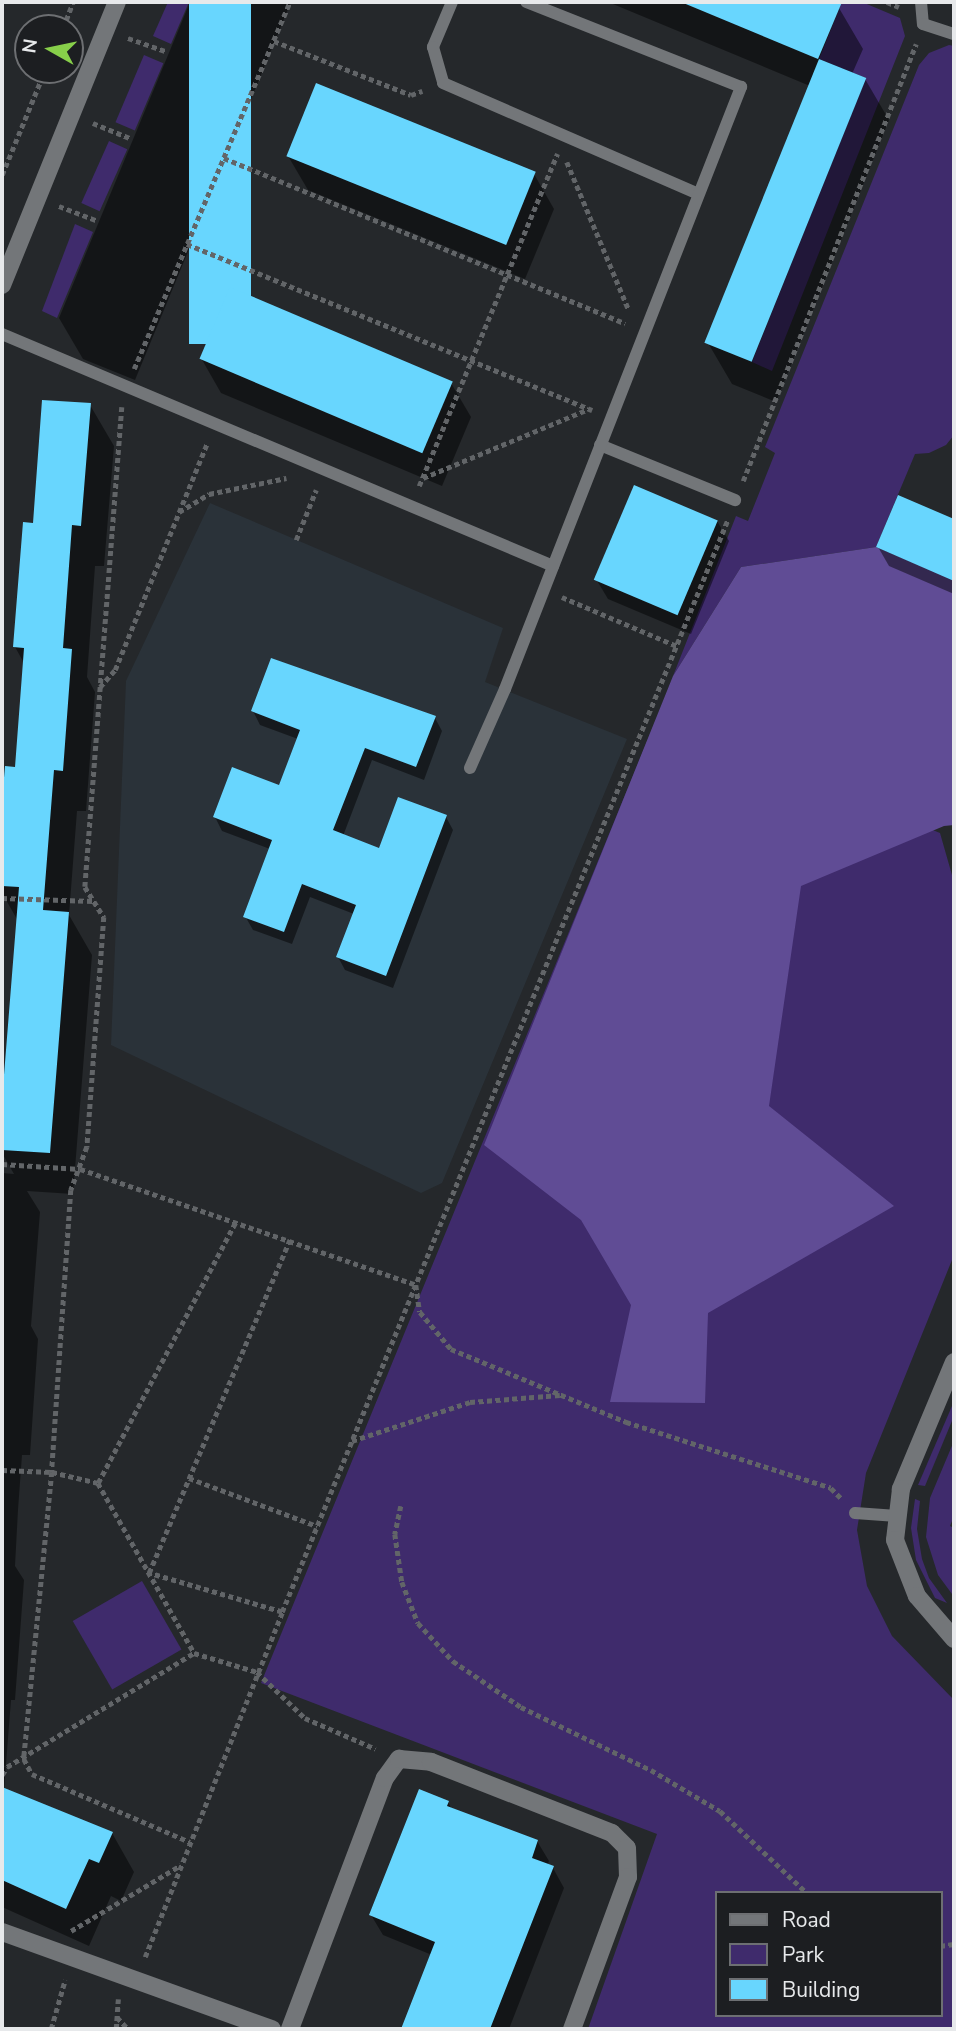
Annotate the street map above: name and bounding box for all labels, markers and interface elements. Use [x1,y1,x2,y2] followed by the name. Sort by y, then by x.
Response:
[14,14,84,84] north arrow
[16,37,44,55] text: N
[715,1891,942,2017] legend
[782,1906,831,1934] text: Road
[782,1941,824,1969] text: Park
[782,1976,860,2004] text: Building

